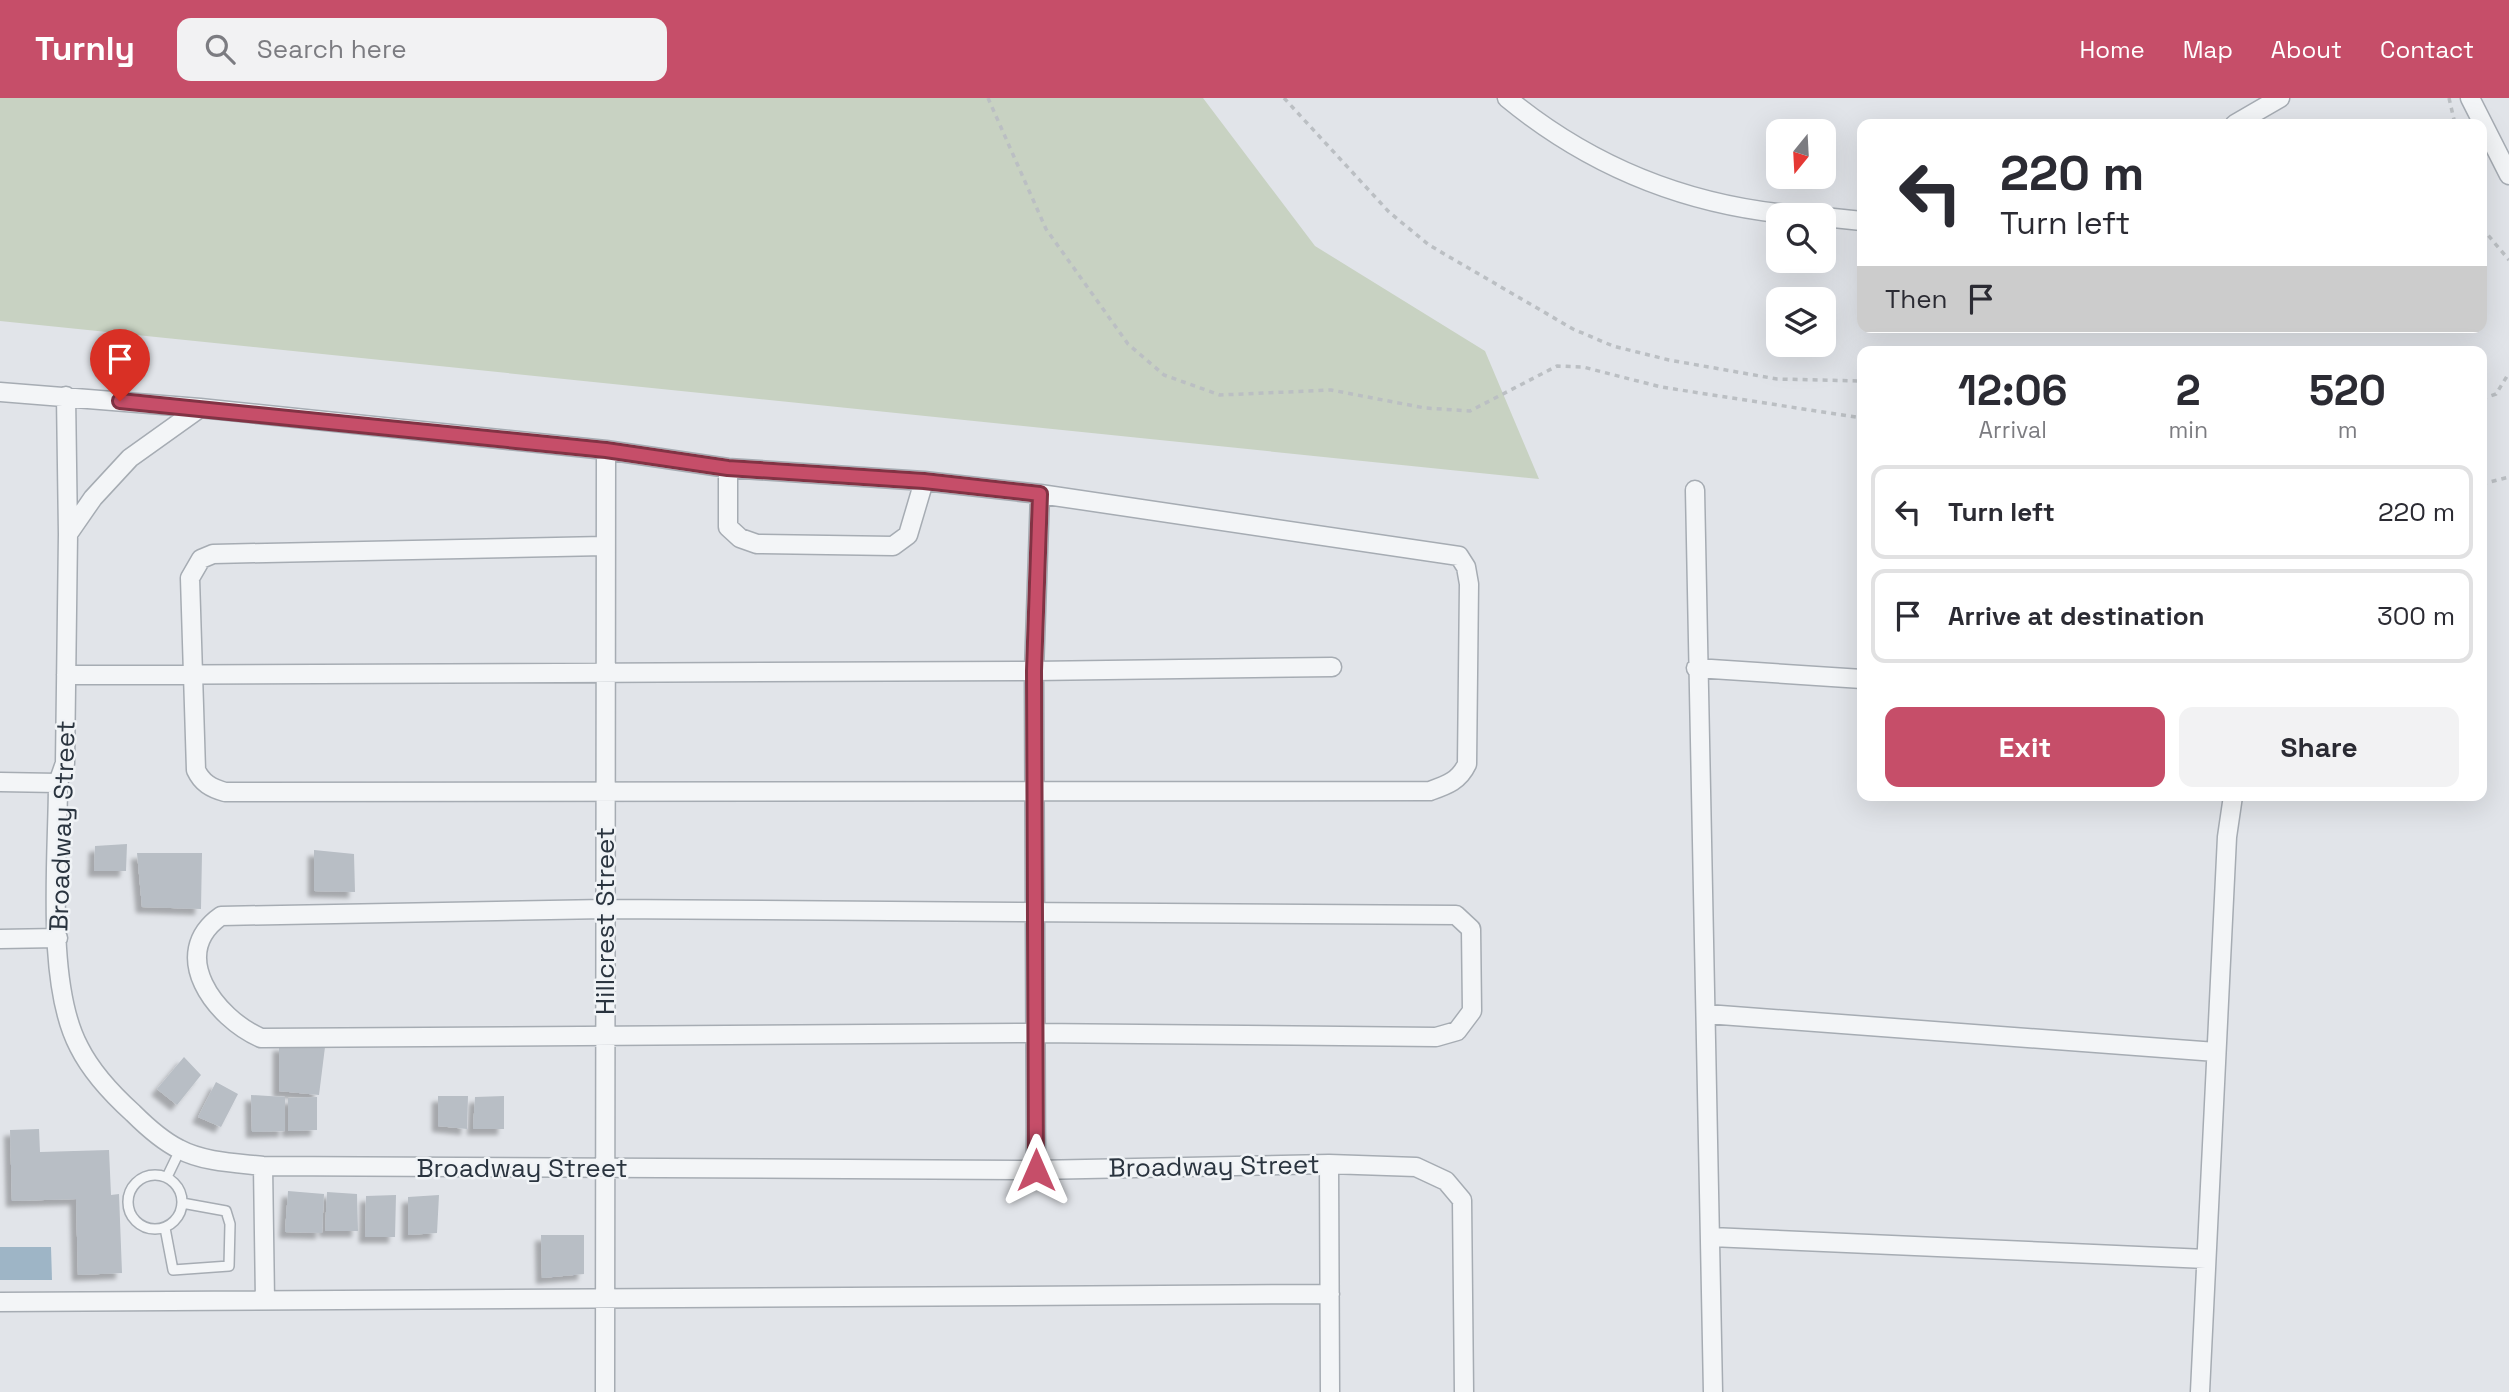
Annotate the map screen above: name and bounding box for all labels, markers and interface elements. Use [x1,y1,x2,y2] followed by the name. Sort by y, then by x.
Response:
[177,18,667,81] search box
[35,28,135,70] text: Turnly
[201,30,239,68] icon: search
[257,32,407,66] text: Search here
[2079,34,2145,65] text: Home
[2183,34,2233,65] text: Map
[2271,34,2342,65] text: About
[2380,34,2474,65] text: Contact
[1766,119,1836,189] north arrow
[1766,119,1836,357] map controls
[2000,142,2144,204] text: 220 m
[1885,147,1976,238] icon: left
[1766,203,1836,273] button: search
[2000,203,2130,243] text: Turn left
[1962,280,2000,318] icon: arrive
[1885,282,1948,316] text: Then
[1766,287,1836,357] button: layers
[90,329,150,401] pin
[101,340,139,378] icon: arrive
[1958,364,2068,417] text: 12:06
[2176,364,2201,417] text: 2
[2309,364,2386,417] text: 520
[1979,415,2047,445] text: Arrival
[2169,415,2208,445] text: min
[2338,415,2357,445] text: m
[1889,493,1927,531] icon: left
[1948,495,2055,529] text: Turn left
[2378,495,2455,529] text: 220 m
[1889,597,1927,635] icon: arrive
[1948,599,2205,633] text: Arrive at destination
[2377,599,2455,633] text: 300 m
[1885,707,2165,787] button: Exit
[2179,707,2459,787] button: Share
[41,720,83,932] street label: Broadway Street
[588,827,622,1015] street label: Hillcrest Street
[999,1133,1073,1207] position arrow
[1108,1147,1320,1185] street label: Broadway Street
[416,1151,628,1185] street label: Broadway Street

